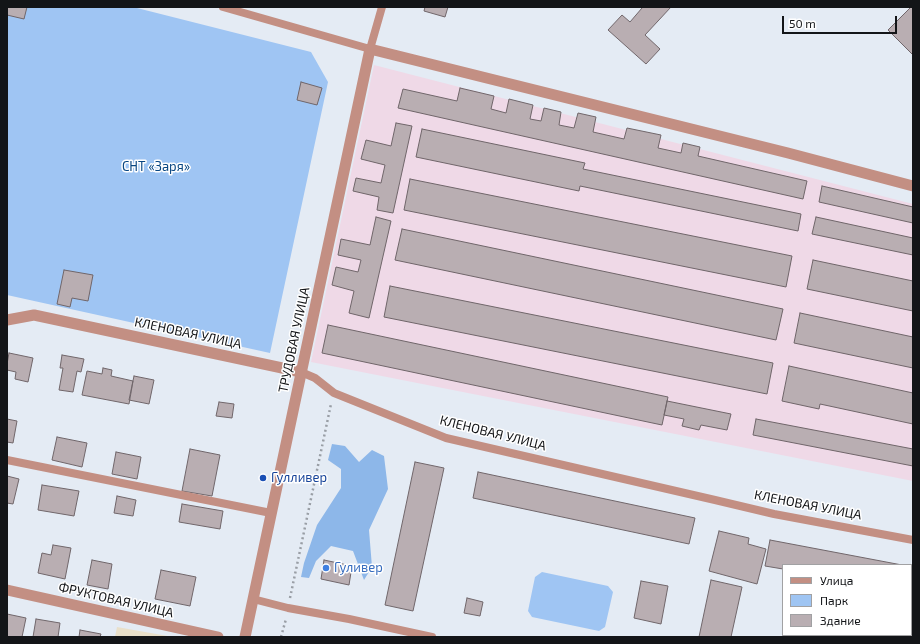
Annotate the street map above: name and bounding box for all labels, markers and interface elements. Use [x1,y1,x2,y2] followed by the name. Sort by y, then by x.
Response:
[784,8,899,34] scale bar
[789,16,816,30] text: 50 m
[122,159,190,175] park label: СНТ «Заря»
[275,286,313,394] street label: ТРУДОВАЯ УЛИЦА
[133,314,243,352] street label: КЛЕНОВАЯ УЛИЦА
[438,412,548,454] street label: КЛЕНОВАЯ УЛИЦА
[271,470,327,486] place label: Гулливер
[258,473,268,483] marker: Гулливер
[753,487,863,523] street label: КЛЕНОВАЯ УЛИЦА
[334,560,383,576] place label: Гуливер
[321,563,331,573] marker: Гуливер
[782,564,912,636] legend
[820,573,853,587] text: Улица
[57,579,175,621] street label: ФРУКТОВАЯ УЛИЦА
[820,593,848,607] text: Парк
[820,613,861,627] text: Здание

